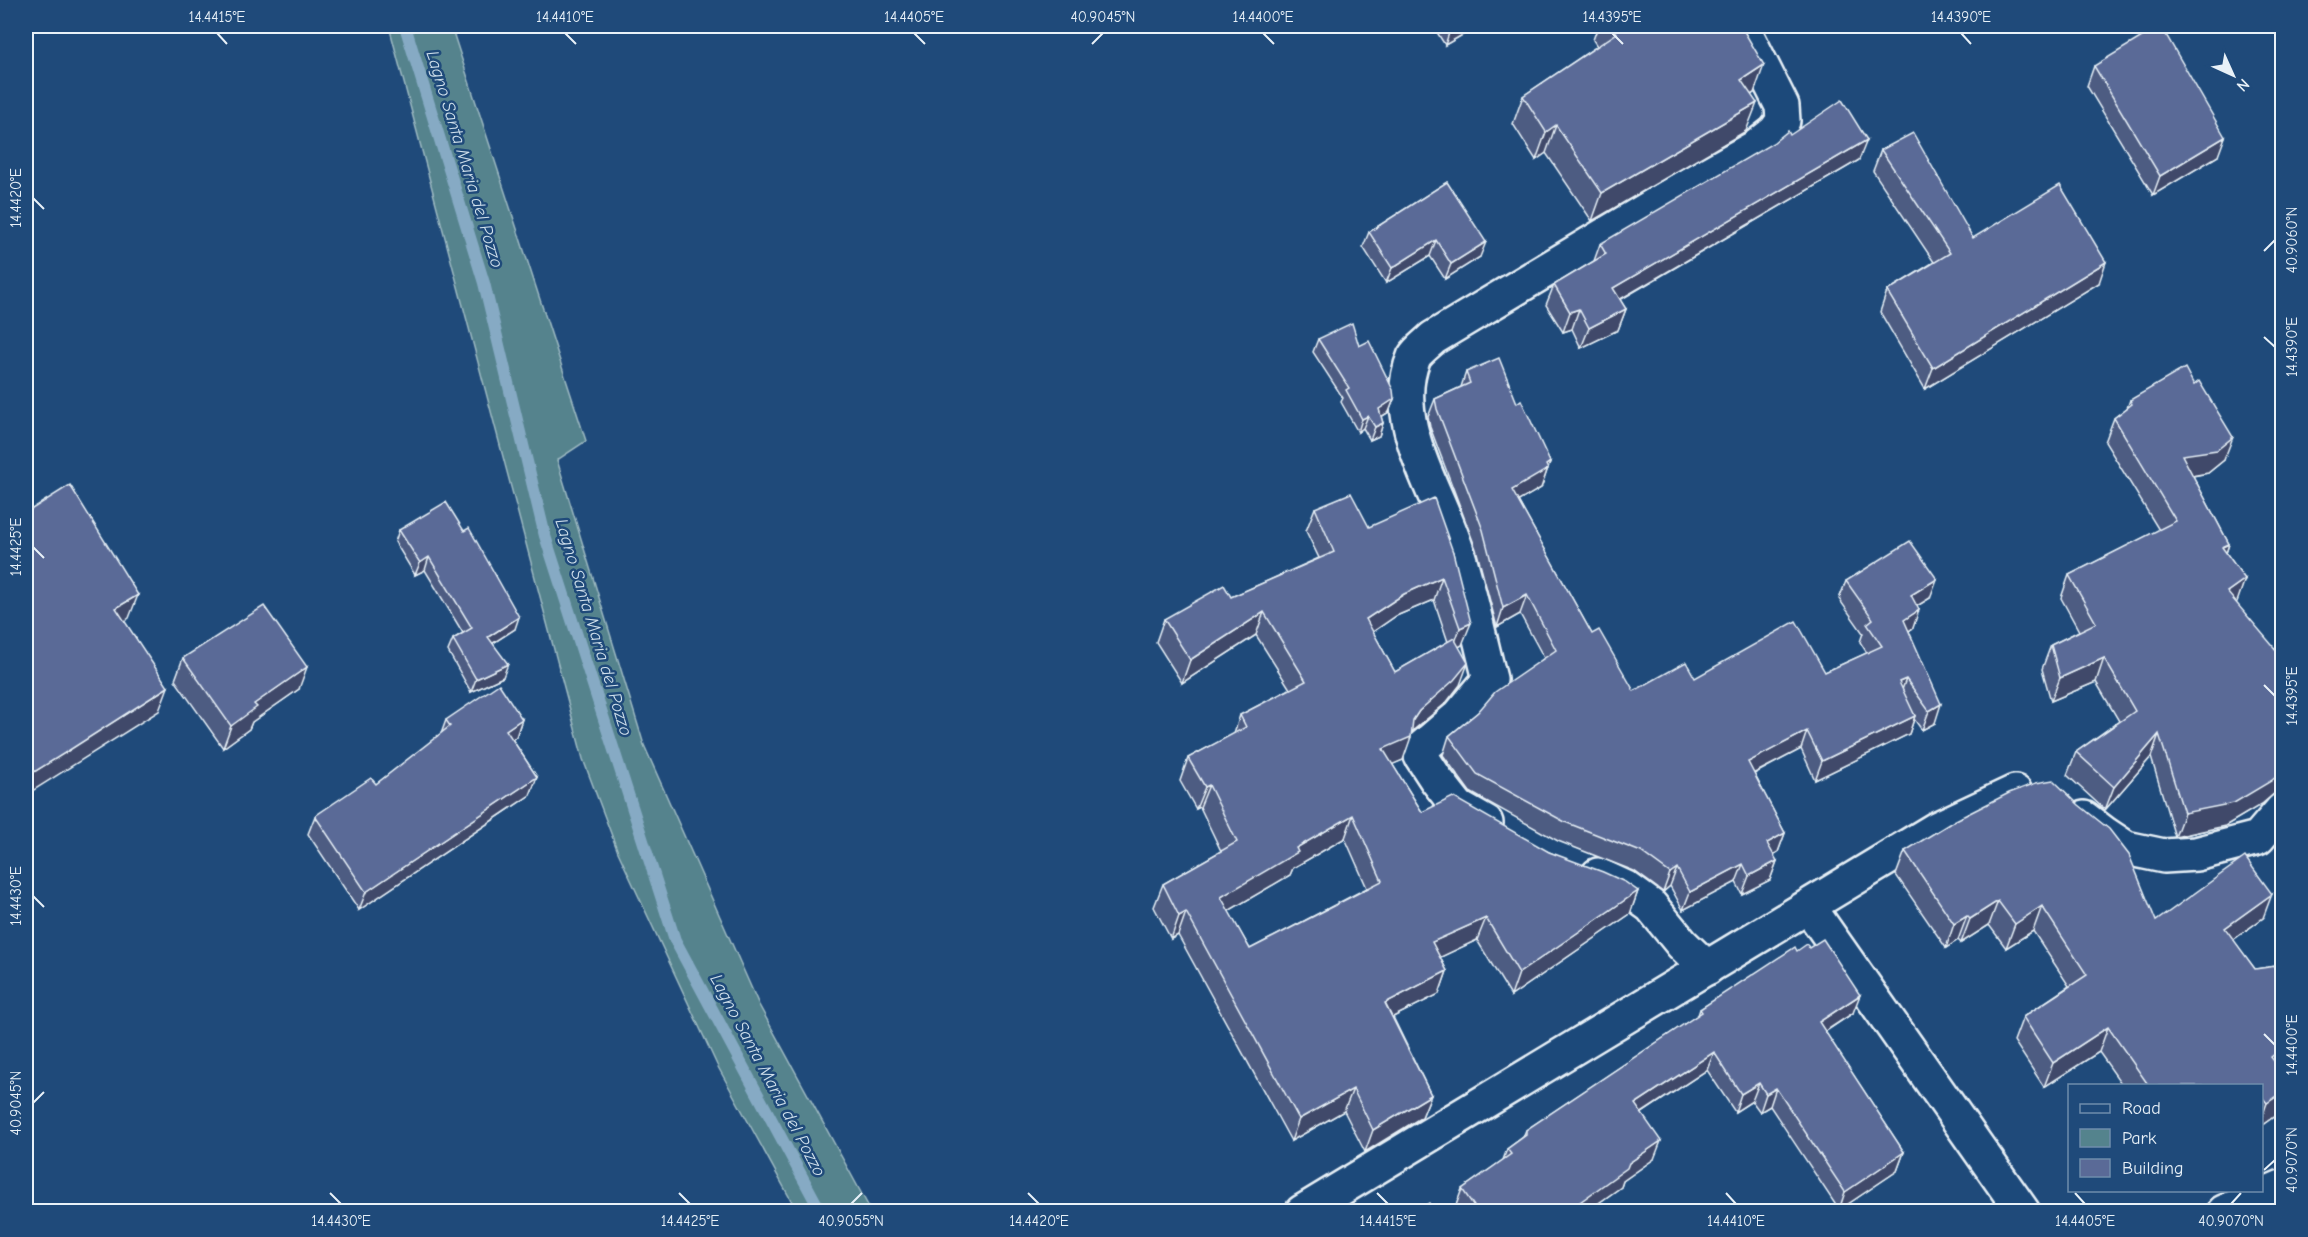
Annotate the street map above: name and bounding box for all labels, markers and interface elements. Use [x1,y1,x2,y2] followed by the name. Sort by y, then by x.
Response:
[189,8,245,26] text: 14.4415°E
[536,8,594,26] text: 14.4410°E
[884,8,944,26] text: 14.4405°E
[1071,8,1135,26] text: 40.9045°N
[1232,8,1294,26] text: 14.4400°E
[1582,8,1642,26] text: 14.4395°E
[1931,8,1991,26] text: 14.4390°E
[2203,45,2263,105] north arrow
[421,48,508,270] water label: Lagno Santa Maria del Pozzo
[2233,75,2253,95] text: N
[7,168,25,228] text: 14.4420°E
[2283,207,2301,273] text: 40.9060°N
[2283,317,2301,377] text: 14.4390°E
[550,516,637,738] water label: Lagno Santa Maria del Pozzo
[7,518,25,576] text: 14.4425°E
[2283,666,2301,726] text: 14.4395°E
[7,866,25,926] text: 14.4430°E
[705,971,830,1180] water label: Lagno Santa Maria del Pozzo
[2283,1014,2301,1076] text: 14.4400°E
[7,1071,25,1135] text: 40.9045°N
[2068,1084,2263,1192] legend
[2122,1098,2161,1119] text: Road
[2283,1127,2301,1193] text: 40.9070°N
[2122,1128,2157,1149] text: Park
[2122,1158,2184,1179] text: Building
[311,1212,371,1230] text: 14.4430°E
[661,1212,719,1230] text: 14.4425°E
[818,1212,884,1230] text: 40.9055°N
[1009,1212,1069,1230] text: 14.4420°E
[1360,1212,1416,1230] text: 14.4415°E
[1707,1212,1765,1230] text: 14.4410°E
[2055,1212,2115,1230] text: 14.4405°E
[2198,1212,2264,1230] text: 40.9070°N

